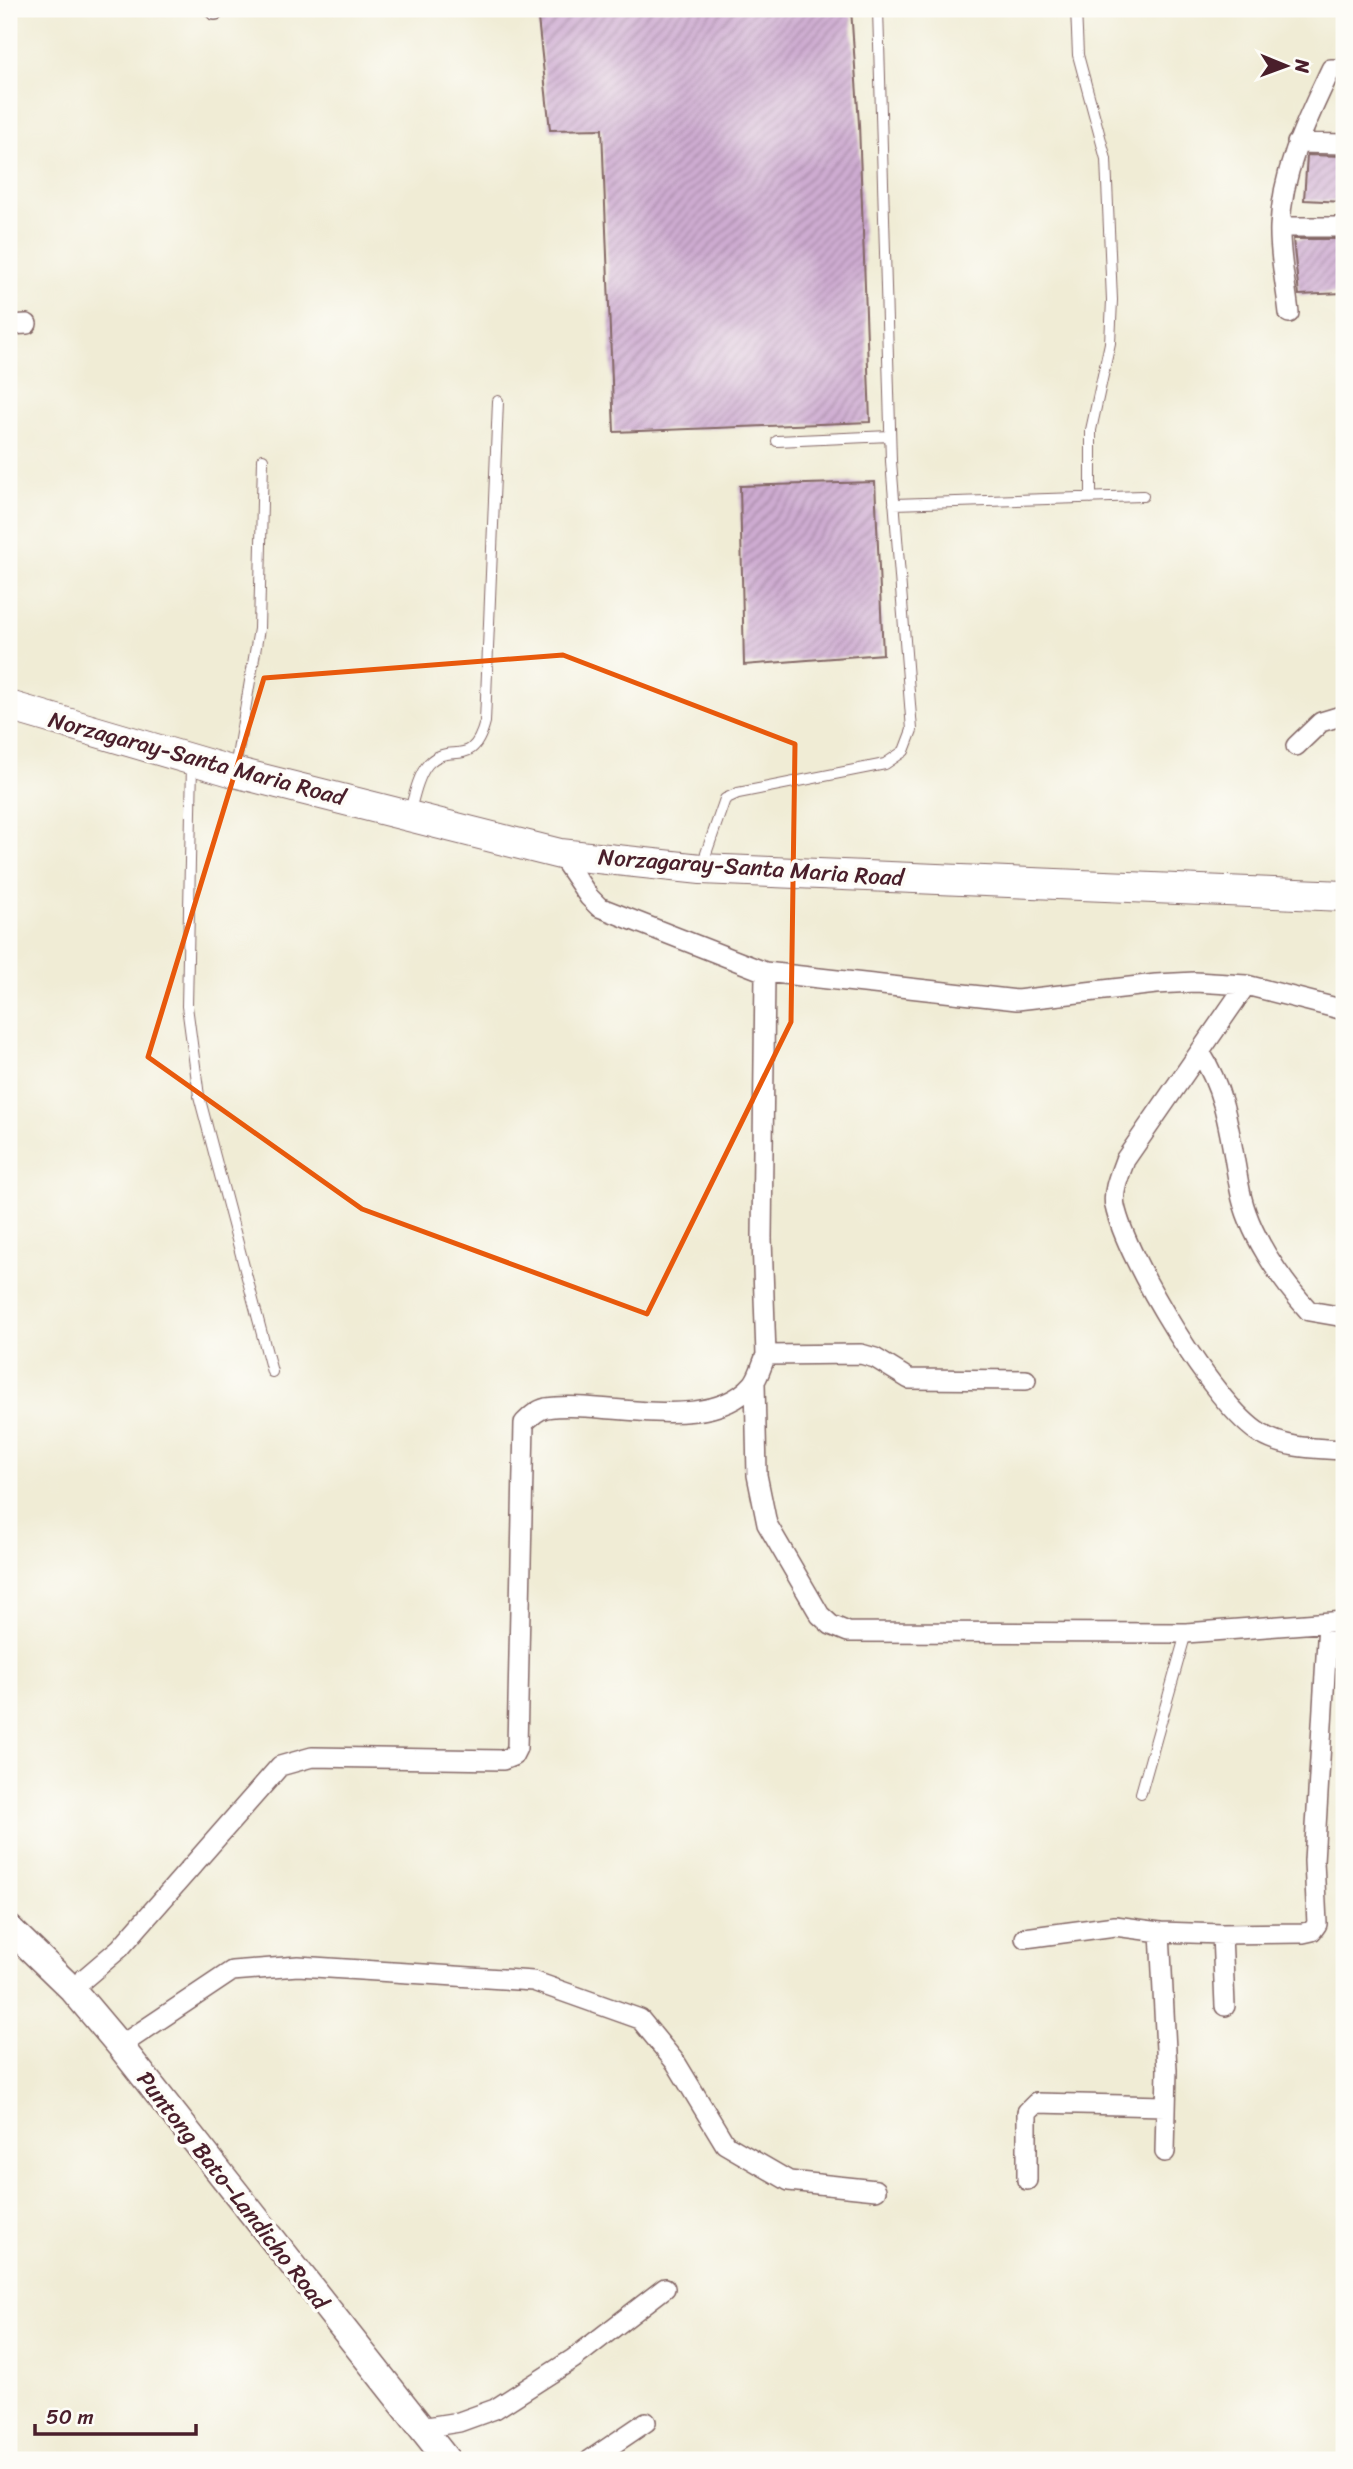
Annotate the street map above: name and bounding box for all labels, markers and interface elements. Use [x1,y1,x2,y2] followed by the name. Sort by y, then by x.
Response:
[1252,32,1322,102] north arrow
[1286,58,1319,74] text: N
[44,699,352,818] street label: Norzagaray-Santa Maria Road
[597,836,907,899] street label: Norzagaray-Santa Maria Road
[126,2061,341,2321] street label: Puntong Bato–Landicho Road
[35,2392,196,2436] scale bar
[46,2398,94,2436] text: 50 m

